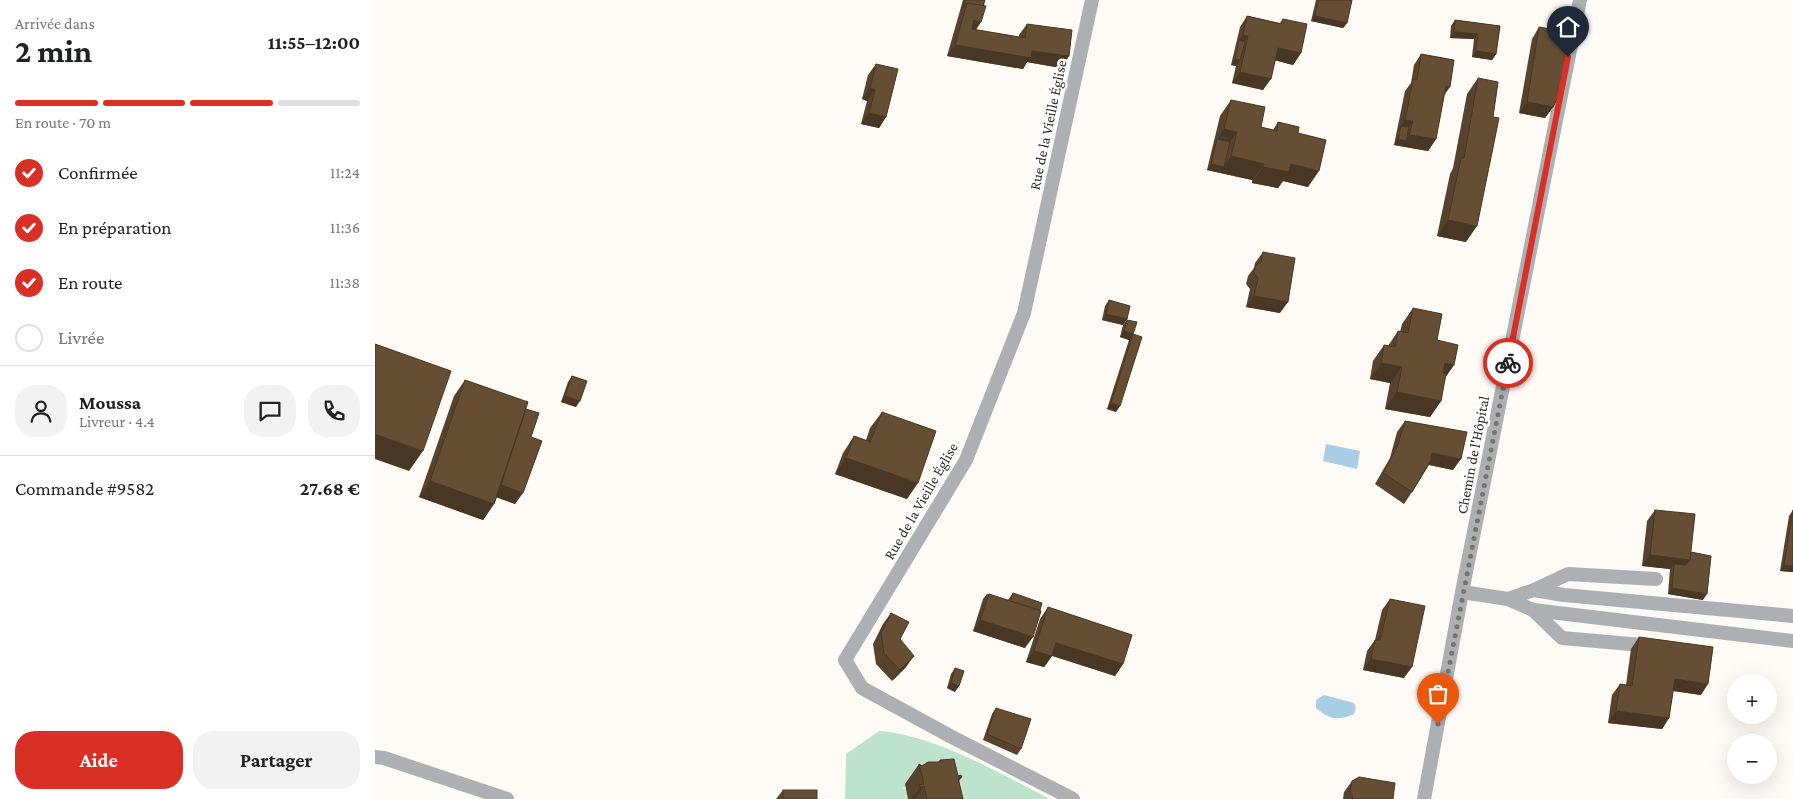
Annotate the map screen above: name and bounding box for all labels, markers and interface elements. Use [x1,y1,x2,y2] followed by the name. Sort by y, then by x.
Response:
[1547,6,1589,57] pin
[1554,13,1582,41] icon: home
[15,15,95,32] text: Arrivée dans
[268,32,360,53] text: 11:55–12:00
[15,33,92,69] text: 2 min
[1026,58,1071,191] street label: Rue de la Vieille Église
[15,114,111,131] text: En route · 70 m
[15,159,43,187] icon: check
[58,162,138,183] text: Confirmée
[330,164,360,181] text: 11:24
[15,214,43,242] icon: check
[58,217,172,238] text: En préparation
[330,219,360,236] text: 11:36
[15,269,43,297] icon: check
[58,272,122,293] text: En route
[330,274,360,291] text: 11:38
[58,327,104,348] text: Livrée
[1483,338,1533,388] courier
[1494,349,1522,377] icon: bike
[15,385,67,437] button: person
[244,385,296,437] button: chat
[308,385,360,437] button: phone
[79,392,141,413] text: Moussa
[1454,395,1493,516] street label: Chemin de l'Hôpital
[79,413,155,430] text: Livreur · 4.4
[881,439,962,563] street label: Rue de la Vieille Église
[15,478,154,499] text: Commande #9582
[300,478,360,499] text: 27.68 €
[1417,673,1459,724] pin
[1727,674,1777,784] map controls
[1727,674,1777,724] button: +
[1424,680,1452,708] icon: bag
[15,731,183,789] button: Aide
[193,731,360,789] button: Partager
[1727,734,1777,784] button: −

